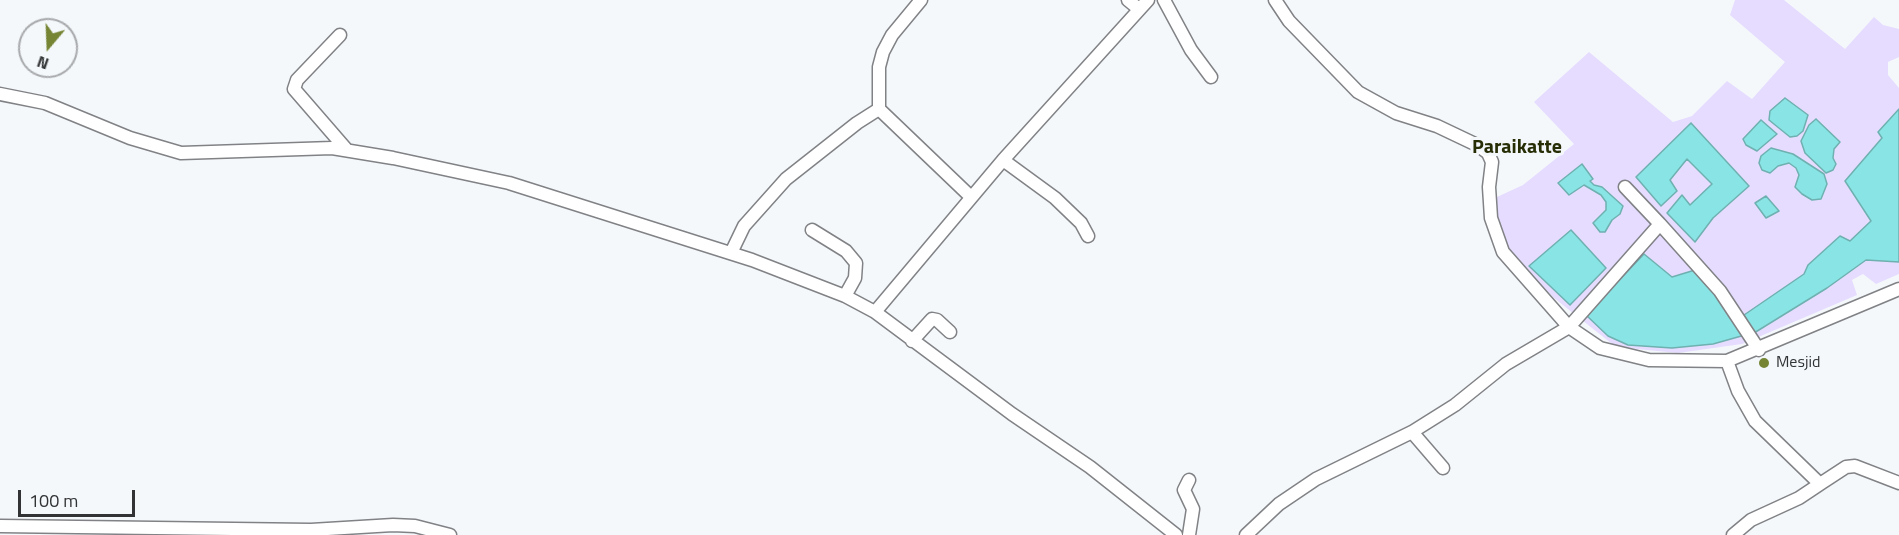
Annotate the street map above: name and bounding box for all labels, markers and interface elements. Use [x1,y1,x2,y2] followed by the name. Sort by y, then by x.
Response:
[18,18,78,78] north arrow
[34,50,52,76] text: N
[1472,136,1562,160] district label: Paraikatte
[1776,353,1820,373] place label: Mesjid
[1757,356,1771,370] marker: Mesjid
[21,478,138,516] scale bar
[29,487,78,514] text: 100 m

